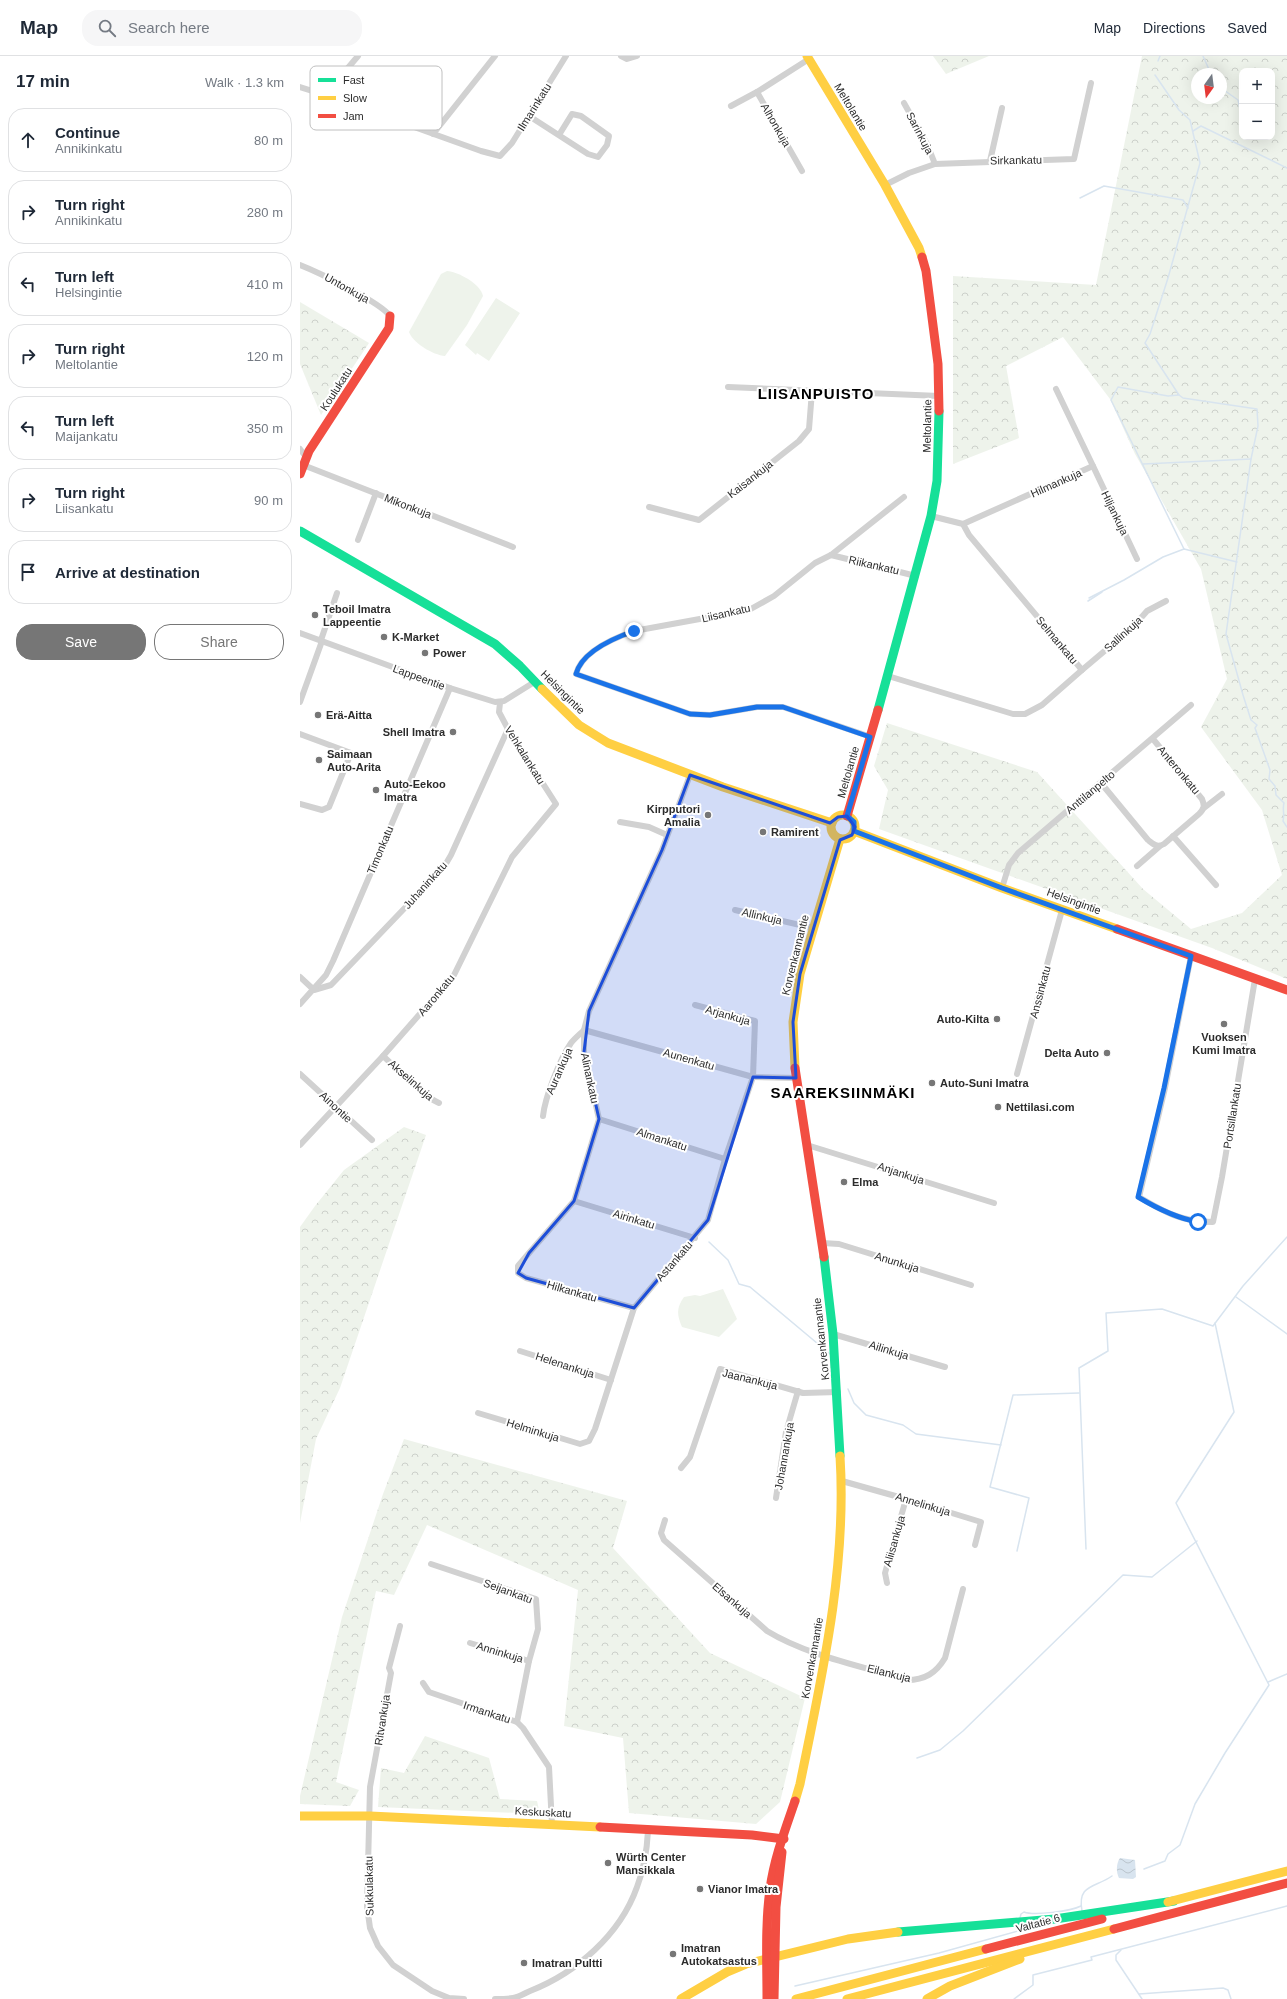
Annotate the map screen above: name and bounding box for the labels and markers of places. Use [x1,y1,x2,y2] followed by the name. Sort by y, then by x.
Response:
[323,603,392,628] place label: Teboil Imatra Lappeentie
[310,610,320,620] marker: Teboil Imatra Lappeentie
[392,631,439,643] place label: K-Market
[379,632,389,642] marker: K-Market
[433,647,467,659] place label: Power
[420,648,430,658] marker: Power
[326,709,373,721] place label: Erä-Aitta
[313,710,323,720] marker: Erä-Aitta
[383,726,446,738] place label: Shell Imatra
[448,727,458,737] marker: Shell Imatra
[327,748,382,773] place label: Saimaan Auto-Arita
[314,755,324,765] marker: Saimaan Auto-Arita
[384,778,446,803] place label: Auto-Eekoo Imatra
[371,785,381,795] marker: Auto-Eekoo Imatra
[647,803,701,828] place label: Kirpputori Amalia
[703,810,713,820] marker: Kirpputori Amalia
[771,826,819,838] place label: Ramirent
[758,827,768,837] marker: Ramirent
[936,1013,990,1025] place label: Auto-Kilta
[992,1014,1002,1024] marker: Auto-Kilta
[1219,1019,1229,1029] marker: Vuoksen Kumi Imatra
[1192,1031,1257,1056] place label: Vuoksen Kumi Imatra
[1044,1047,1099,1059] place label: Delta Auto
[1102,1048,1112,1058] marker: Delta Auto
[940,1077,1029,1089] place label: Auto-Suni Imatra
[927,1078,937,1088] marker: Auto-Suni Imatra
[1006,1101,1075,1113] place label: Nettilasi.com
[993,1102,1003,1112] marker: Nettilasi.com
[852,1176,879,1188] place label: Elma
[839,1177,849,1187] marker: Elma
[616,1851,686,1876] place label: Würth Center Mansikkala
[603,1858,613,1868] marker: Würth Center Mansikkala
[708,1883,779,1895] place label: Vianor Imatra
[695,1884,705,1894] marker: Vianor Imatra
[681,1942,757,1967] place label: Imatran Autokatsastus
[668,1949,678,1959] marker: Imatran Autokatsastus
[532,1957,602,1969] place label: Imatran Pultti
[519,1958,529,1968] marker: Imatran Pultti

